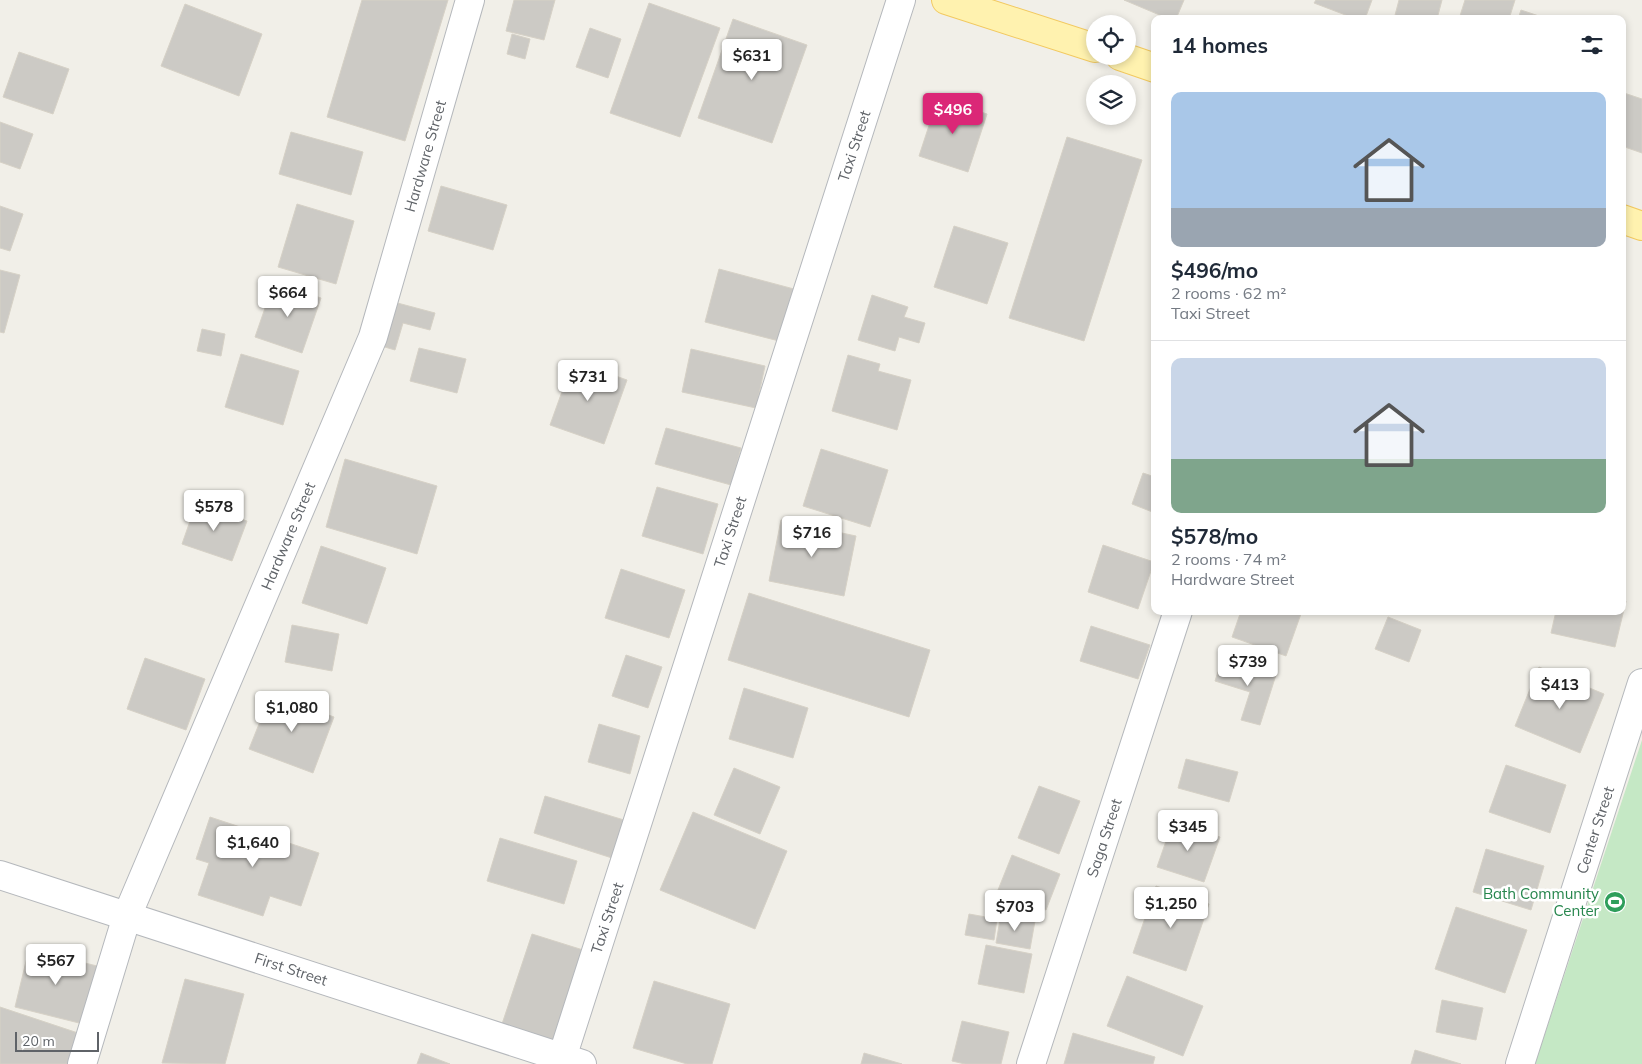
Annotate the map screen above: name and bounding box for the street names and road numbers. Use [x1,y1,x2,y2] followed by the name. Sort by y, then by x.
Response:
[400,98,450,214] street label: Hardware Street
[834,108,874,184] street label: Taxi Street
[257,479,319,593] street label: Hardware Street
[710,494,750,570] street label: Taxi Street
[1572,784,1618,876] street label: Center Street
[1082,796,1126,880] street label: Saga Street
[587,880,627,956] street label: Taxi Street
[252,948,330,990] street label: First Street

